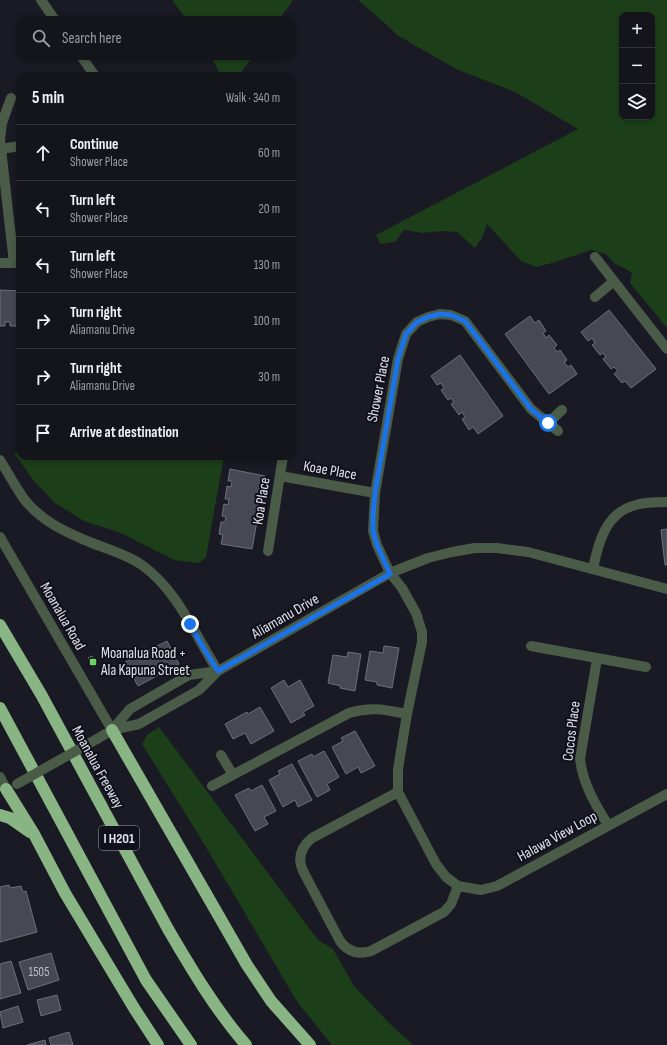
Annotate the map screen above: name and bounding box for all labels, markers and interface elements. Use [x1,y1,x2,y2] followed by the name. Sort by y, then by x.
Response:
[619,12,655,120] map controls
[619,12,655,48] button: +
[16,16,296,60] search box
[30,27,52,49] icon: search
[62,29,122,48] text: Search here
[619,48,655,84] button: −
[619,84,655,120] button: layers
[32,88,64,108] text: 5 min
[226,90,280,106] text: Walk · 340 m
[70,135,119,154] text: Continue
[32,142,54,164] icon: ahead
[258,145,280,161] text: 60 m
[70,154,128,170] text: Shower Place
[70,191,115,210] text: Turn left
[32,198,54,220] icon: left
[258,201,280,217] text: 20 m
[70,210,128,226] text: Shower Place
[70,247,115,266] text: Turn left
[32,254,54,276] icon: left
[254,257,280,273] text: 130 m
[70,266,128,282] text: Shower Place
[70,303,122,322] text: Turn right
[32,310,54,332] icon: right
[253,313,280,329] text: 100 m
[70,322,135,338] text: Aliamanu Drive
[363,354,394,424] street label: Shower Place
[70,359,122,378] text: Turn right
[32,366,54,388] icon: right
[258,369,280,385] text: 30 m
[70,378,135,394] text: Aliamanu Drive
[539,414,557,432] route start
[32,422,54,444] icon: arrive
[70,423,179,442] text: Arrive at destination
[302,456,358,485] street label: Koae Place
[248,476,275,526] street label: Koa Place
[36,579,90,654] street label: Moanalua Road
[247,589,322,644] street label: Aliamanu Drive
[181,615,199,633] route end
[100,644,190,680] place label: Moanalua Road + Ala Kapuna Street
[88,657,98,667] marker: Moanalua Road + Ala Kapuna Street
[558,700,585,762] street label: Cocos Place
[67,723,128,812] street label: Moanalua Freeway
[514,807,601,866] street label: Halawa View Loop
[99,826,139,850] road number: I H201
[29,964,49,980] house number: 1505

